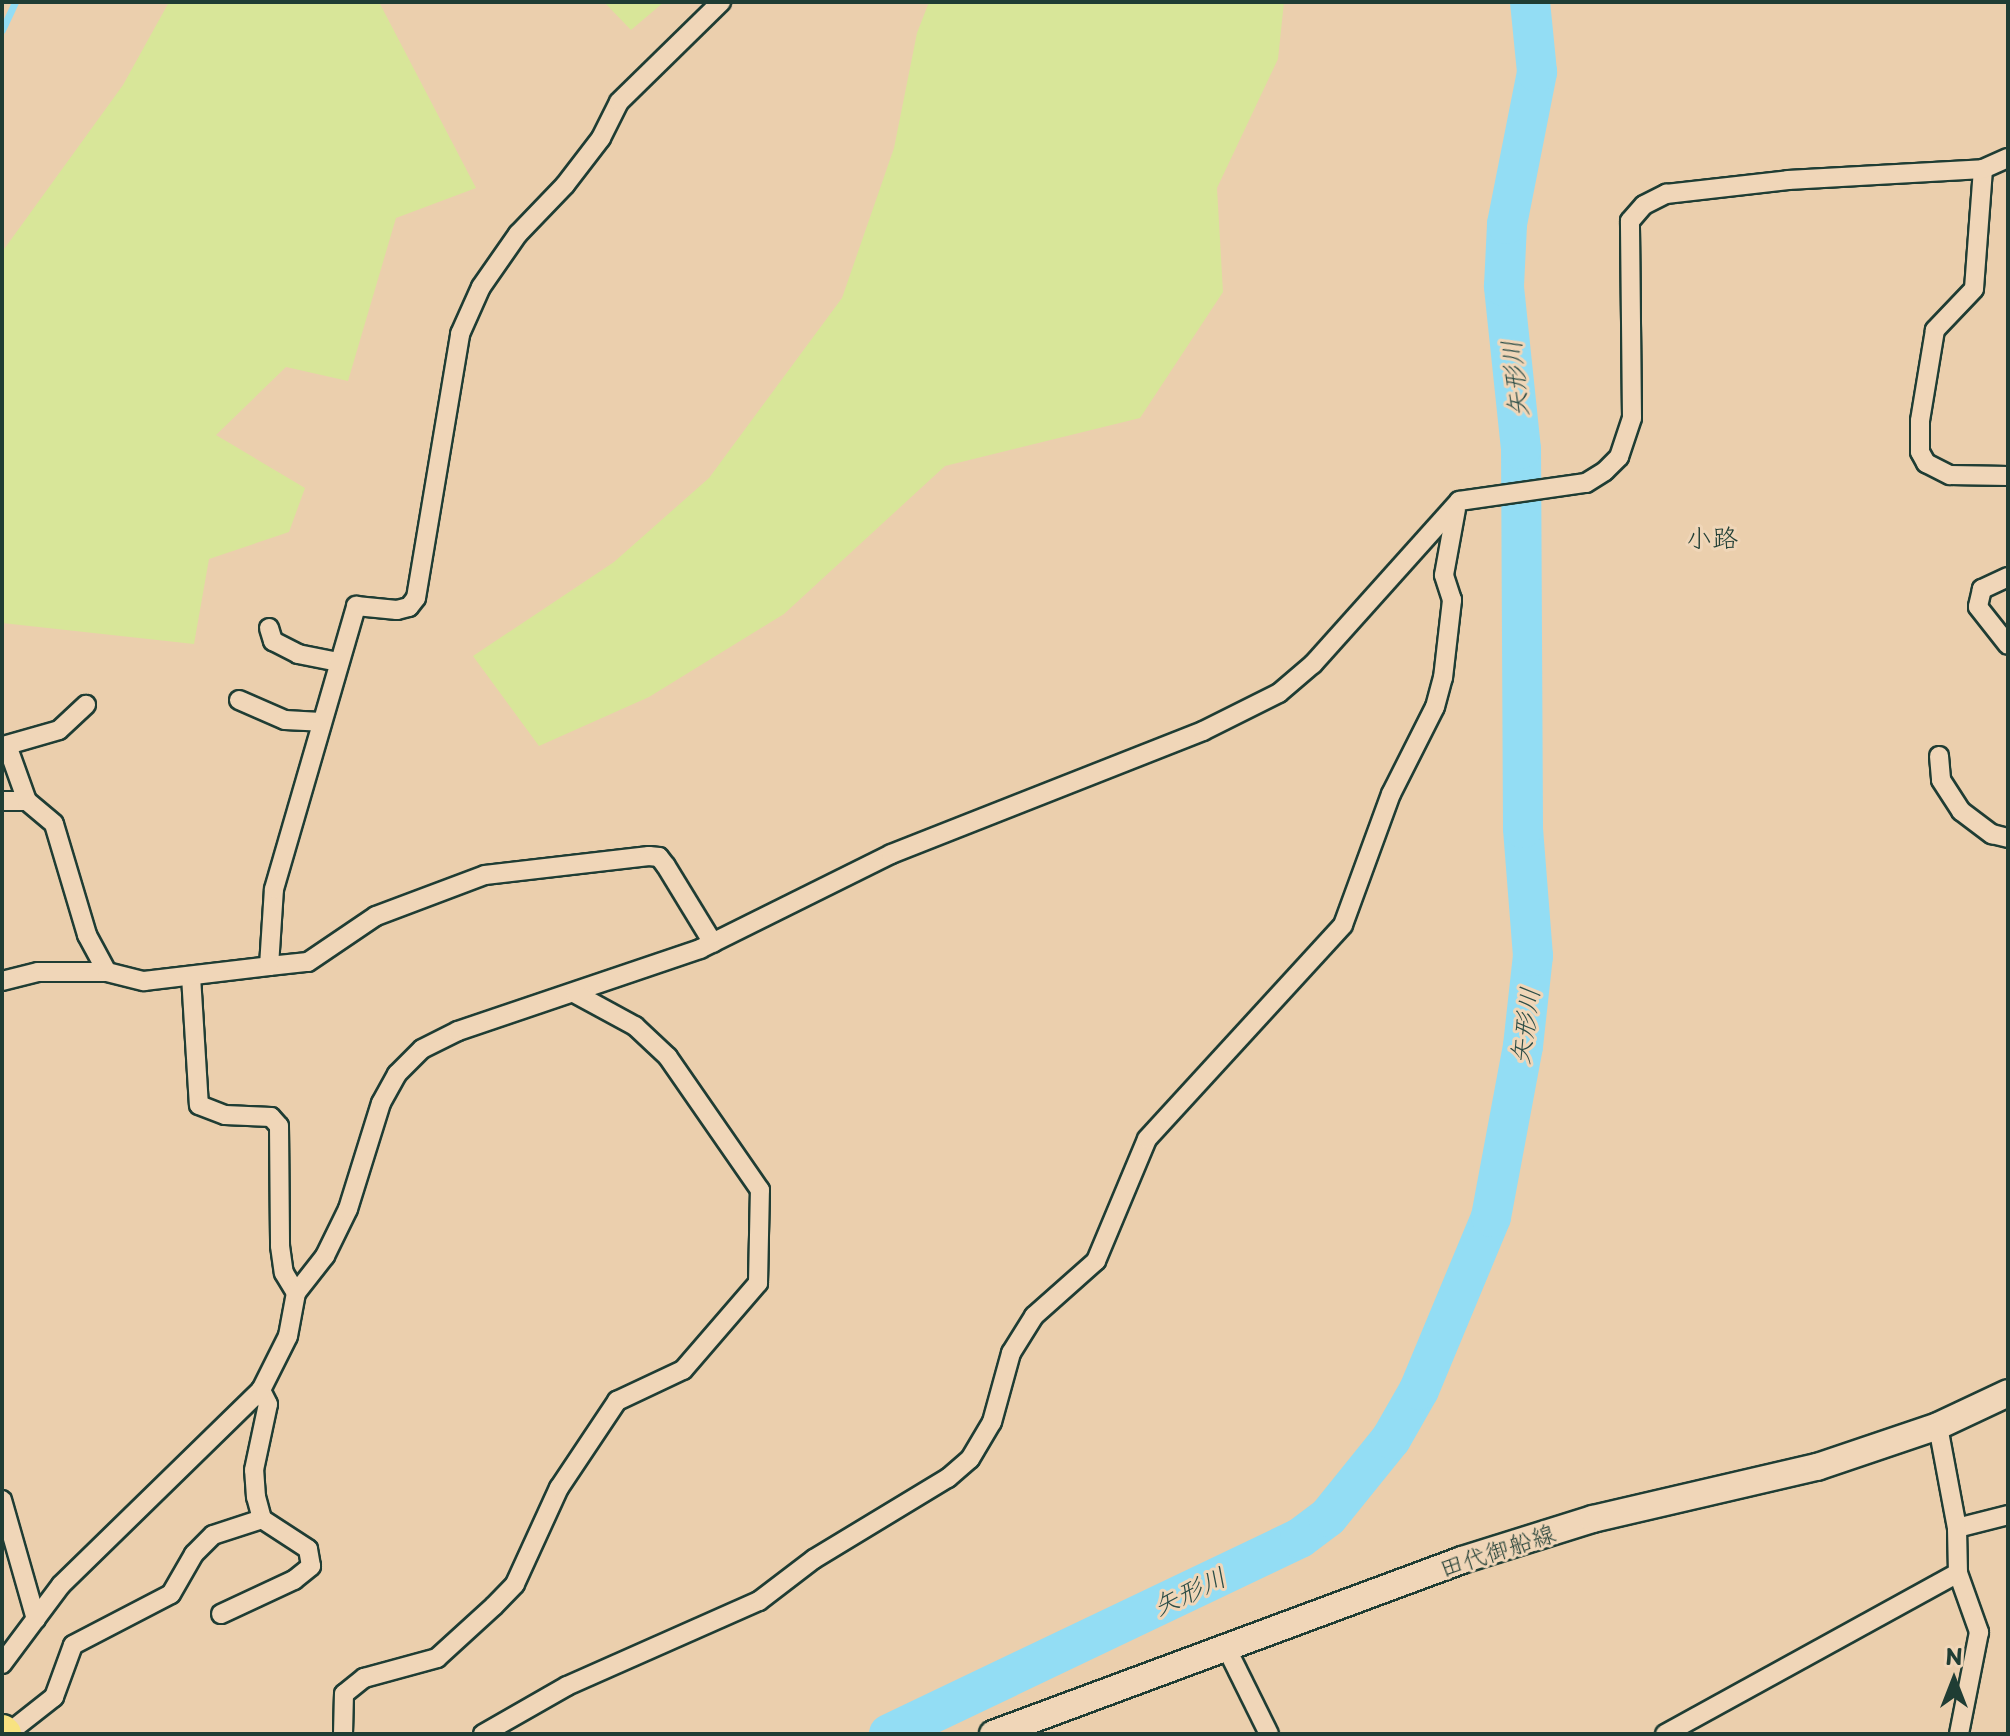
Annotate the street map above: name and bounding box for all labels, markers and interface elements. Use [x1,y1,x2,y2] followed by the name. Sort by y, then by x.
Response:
[1494,339,1534,419] water label: 矢形川
[1686,521,1738,553] district label: 小路
[1503,985,1545,1067] water label: 矢形川
[1435,1518,1559,1582] street label: 田代御船線
[1147,1560,1231,1622] water label: 矢形川
[1945,1639,1963,1672] text: N
[1914,1640,1994,1720] north arrow

